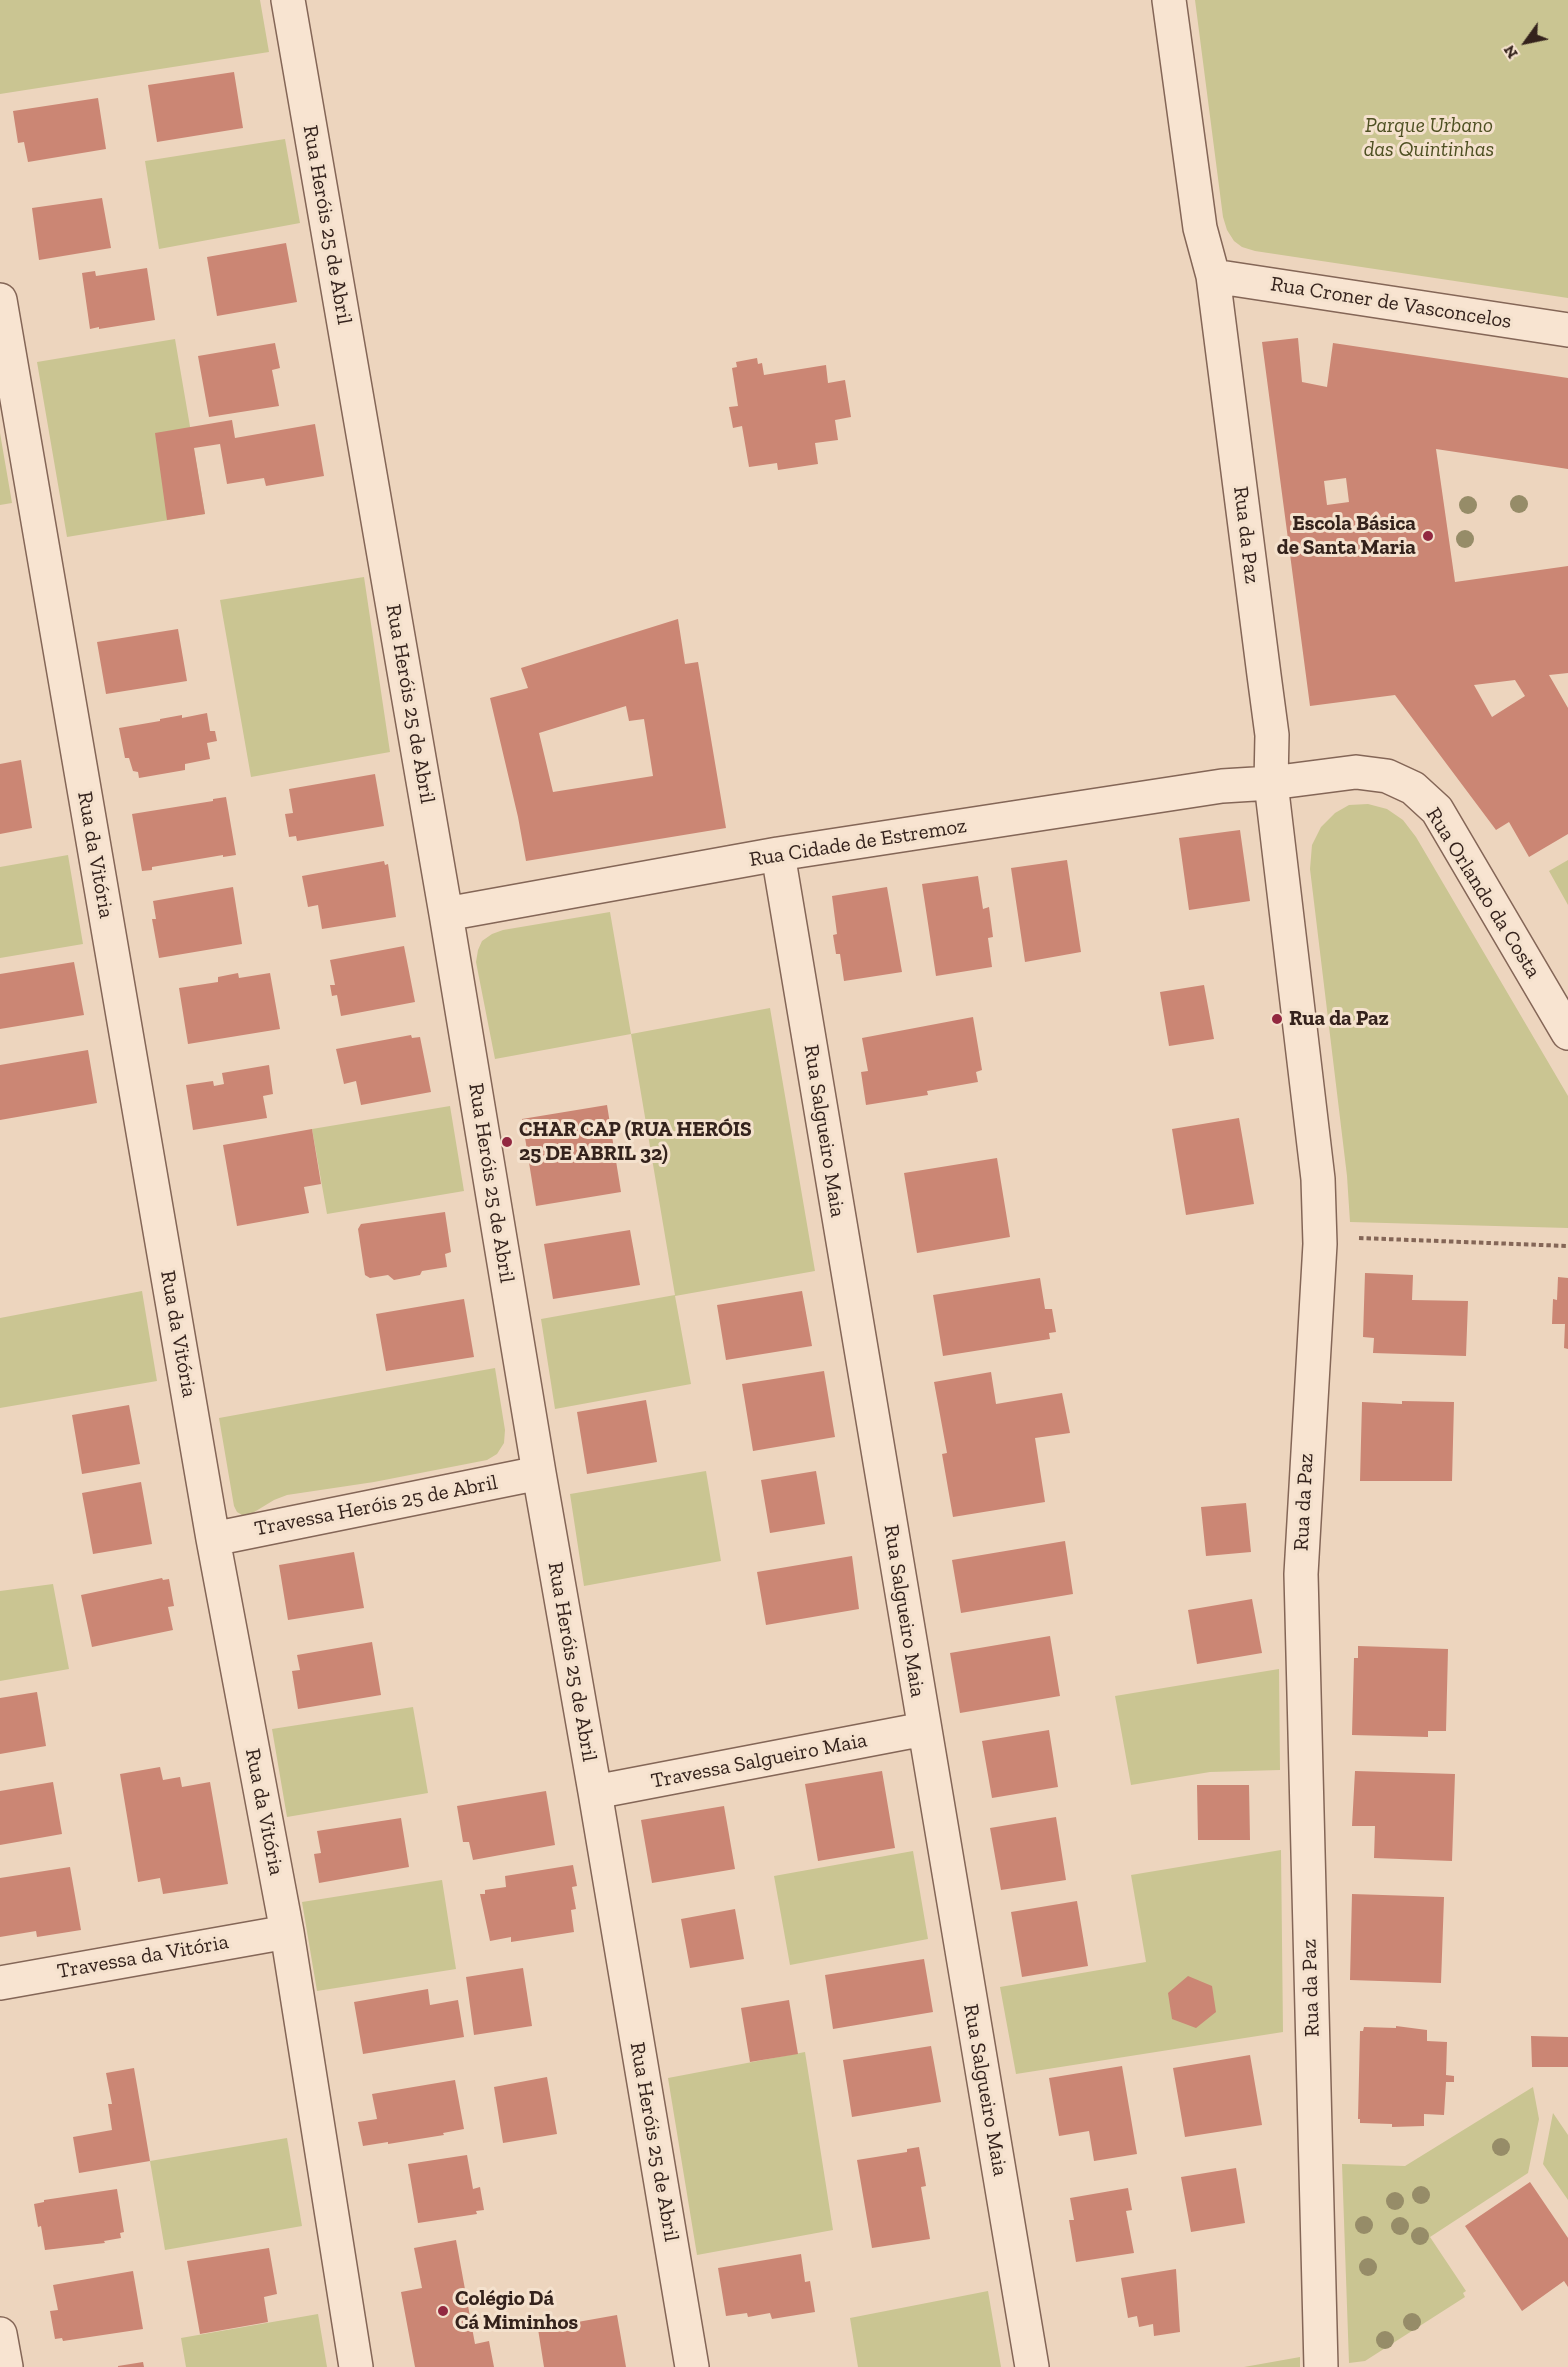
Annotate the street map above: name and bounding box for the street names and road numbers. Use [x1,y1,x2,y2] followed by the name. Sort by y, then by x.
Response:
[297,123,357,327] street label: Rua Heróis 25 de Abril
[1269,271,1513,335] street label: Rua Croner de Vasconcelos
[1228,485,1264,585] street label: Rua da Paz
[380,602,440,806] street label: Rua Heróis 25 de Abril
[71,790,119,920] street label: Rua da Vitória
[1420,803,1546,983] street label: Rua Orlando da Costa
[747,813,969,873] street label: Rua Cidade de Estremoz
[798,1043,850,1219] street label: Rua Salgueiro Maia
[463,1081,519,1285] street label: Rua Heróis 25 de Abril
[154,1269,202,1399] street label: Rua da Vitória
[1289,1452,1319,1552] street label: Rua da Paz
[252,1470,500,1542] street label: Travessa Heróis 25 de Abril
[878,1523,930,1699] street label: Rua Salgueiro Maia
[542,1560,602,1764] street label: Rua Heróis 25 de Abril
[649,1728,869,1794] street label: Travessa Salgueiro Maia
[239,1746,289,1878] street label: Rua da Vitória
[55,1930,231,1984] street label: Travessa da Vitória
[1297,1939,1325,2037] street label: Rua da Paz
[957,2002,1013,2178] street label: Rua Salgueiro Maia
[624,2040,684,2244] street label: Rua Heróis 25 de Abril

